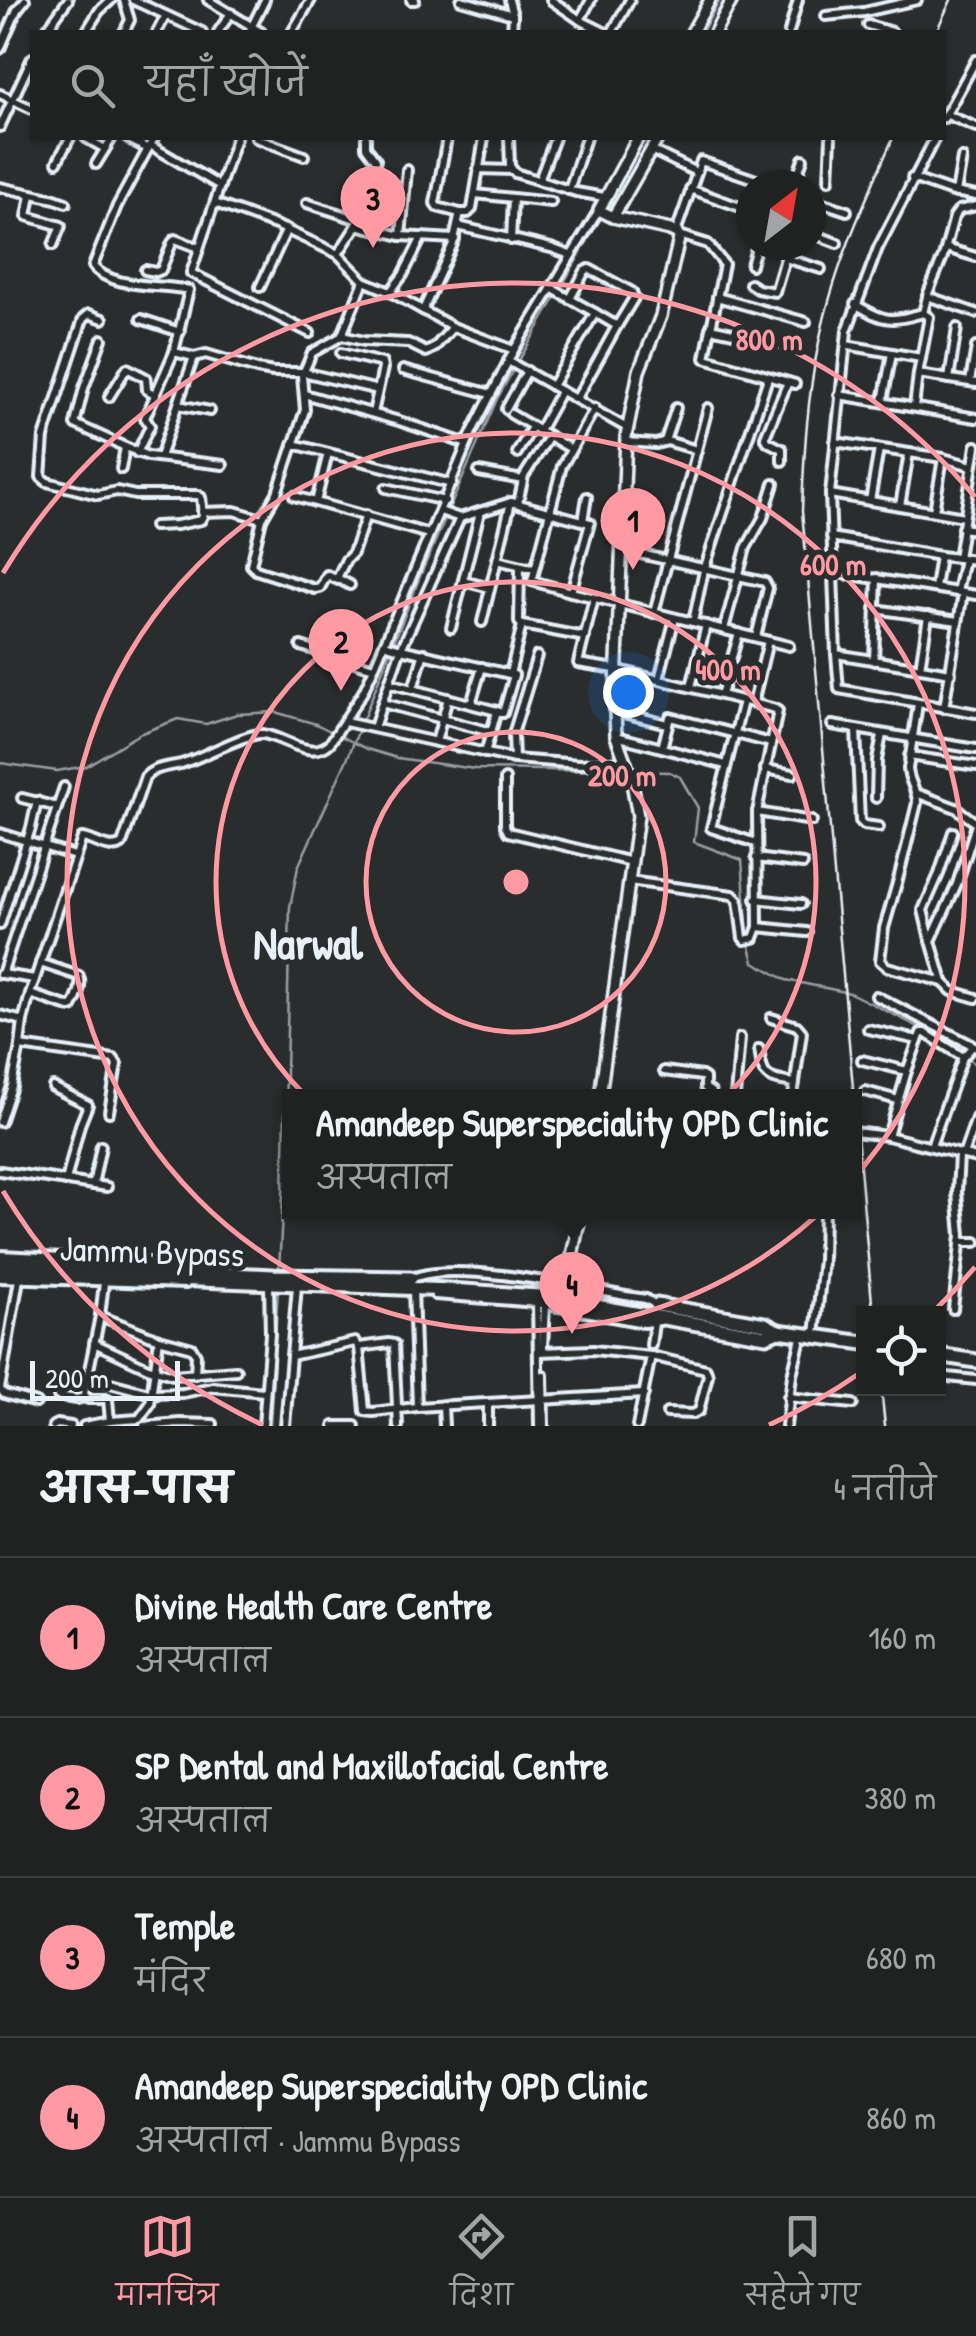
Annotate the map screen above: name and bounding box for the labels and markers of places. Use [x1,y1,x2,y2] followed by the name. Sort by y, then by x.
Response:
[340,166,406,248] pin: 3
[600,488,666,570] pin: 1
[308,608,374,691] pin: 2
[498,864,534,900] centre of rings
[540,1252,604,1334] pin: 4

